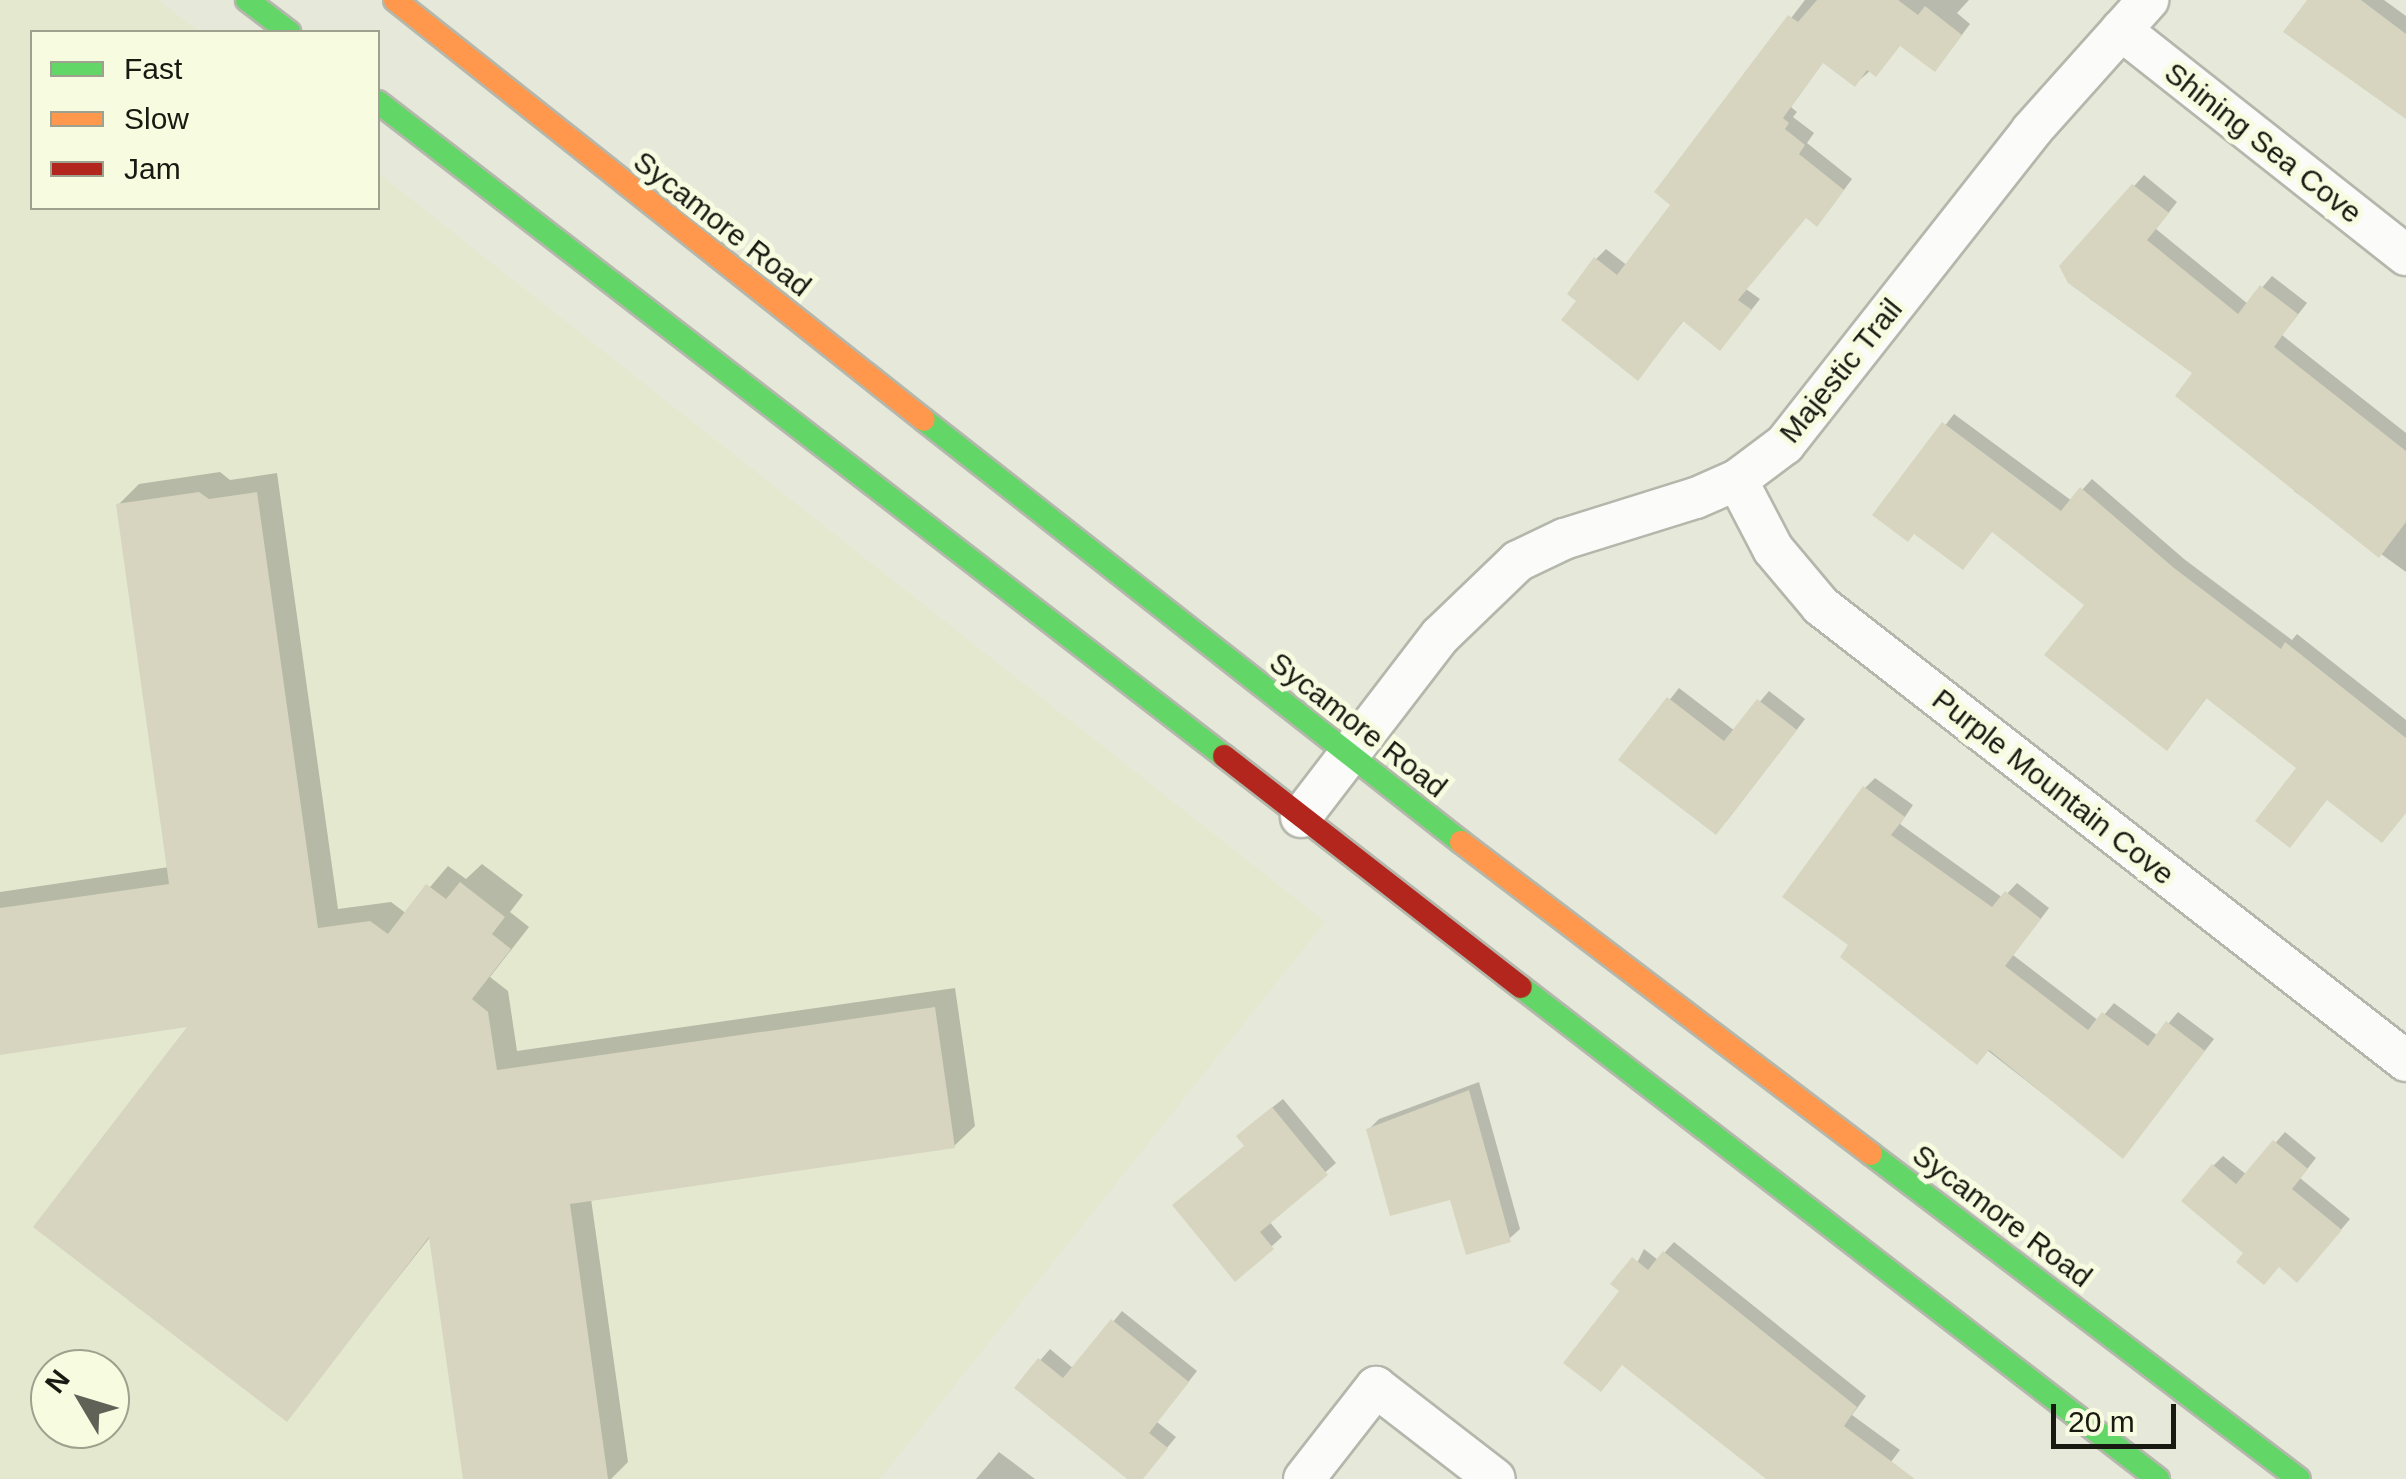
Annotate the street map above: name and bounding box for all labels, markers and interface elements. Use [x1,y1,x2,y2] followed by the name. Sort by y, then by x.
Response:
[30,30,380,210] legend
[124,52,182,85] text: Fast
[2157,55,2369,231] street label: Shining Sea Cove
[124,102,189,135] text: Slow
[626,144,818,304] street label: Sycamore Road
[124,152,181,185] text: Jam
[1772,291,1910,451] street label: Majestic Trail
[1262,645,1454,805] street label: Sycamore Road
[1925,681,2181,893] street label: Purple Mountain Cove
[1905,1137,2099,1295] street label: Sycamore Road
[30,1349,130,1449] north arrow
[39,1364,76,1399] text: N
[2056,1384,2181,1446] scale bar
[2068,1405,2135,1438] text: 20 m

